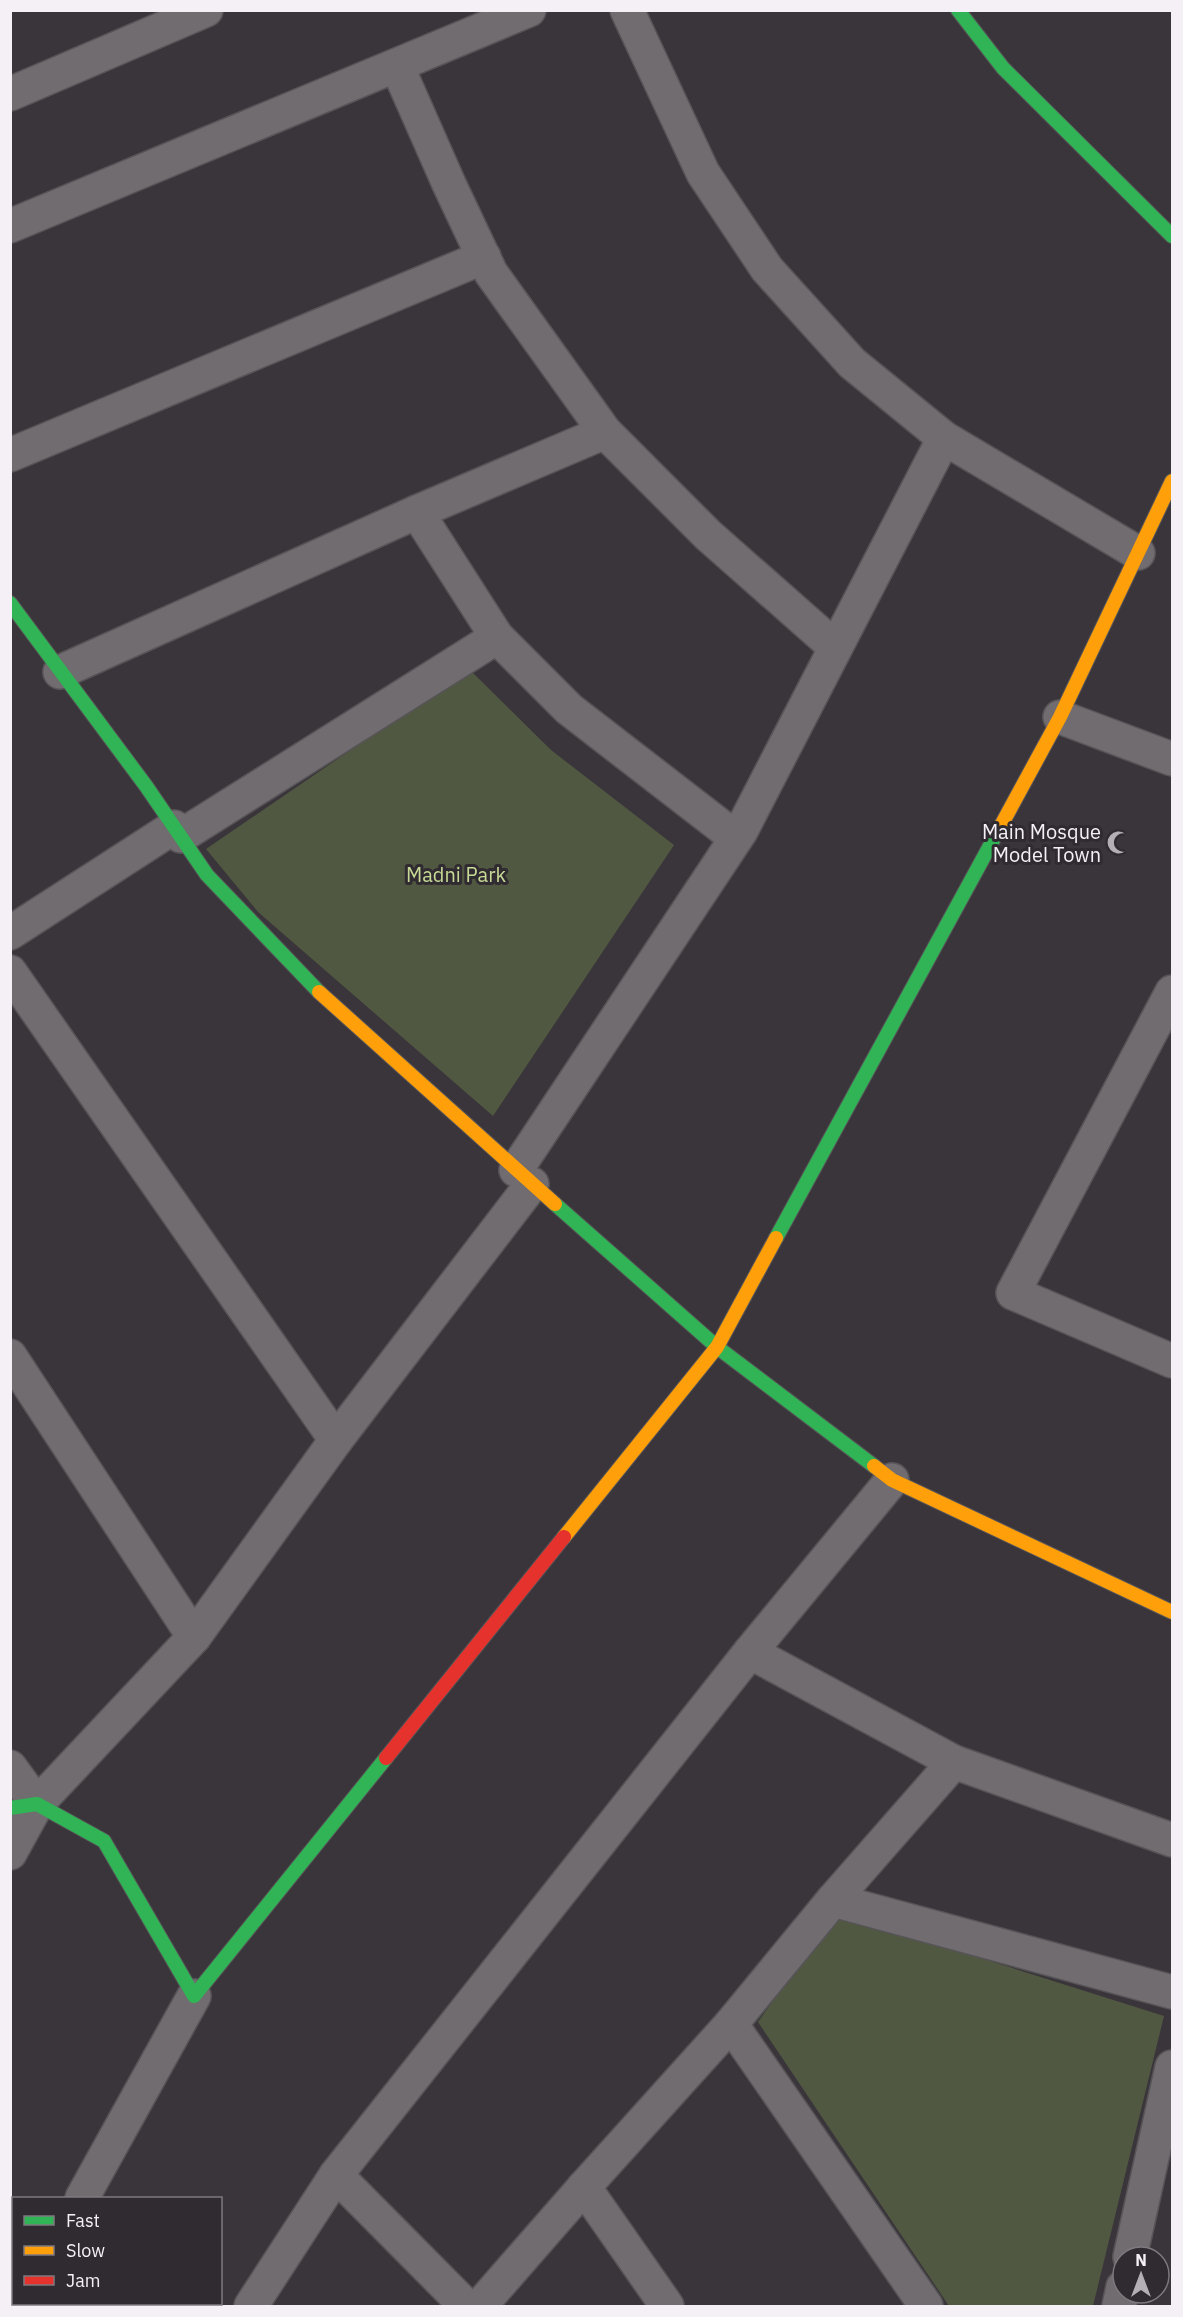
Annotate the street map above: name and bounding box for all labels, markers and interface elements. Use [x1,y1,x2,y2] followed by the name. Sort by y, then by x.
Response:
[982,818,1101,868] place label: Main Mosque Model Town
[1106,830,1132,856] mosque icon: Main Mosque Model Town
[406,861,506,888] park label: Madni Park
[12,2197,222,2305] legend
[66,2209,100,2232] text: Fast
[66,2239,105,2262] text: Slow
[1111,2245,1171,2305] north arrow
[1135,2250,1147,2270] text: N
[66,2269,101,2292] text: Jam

